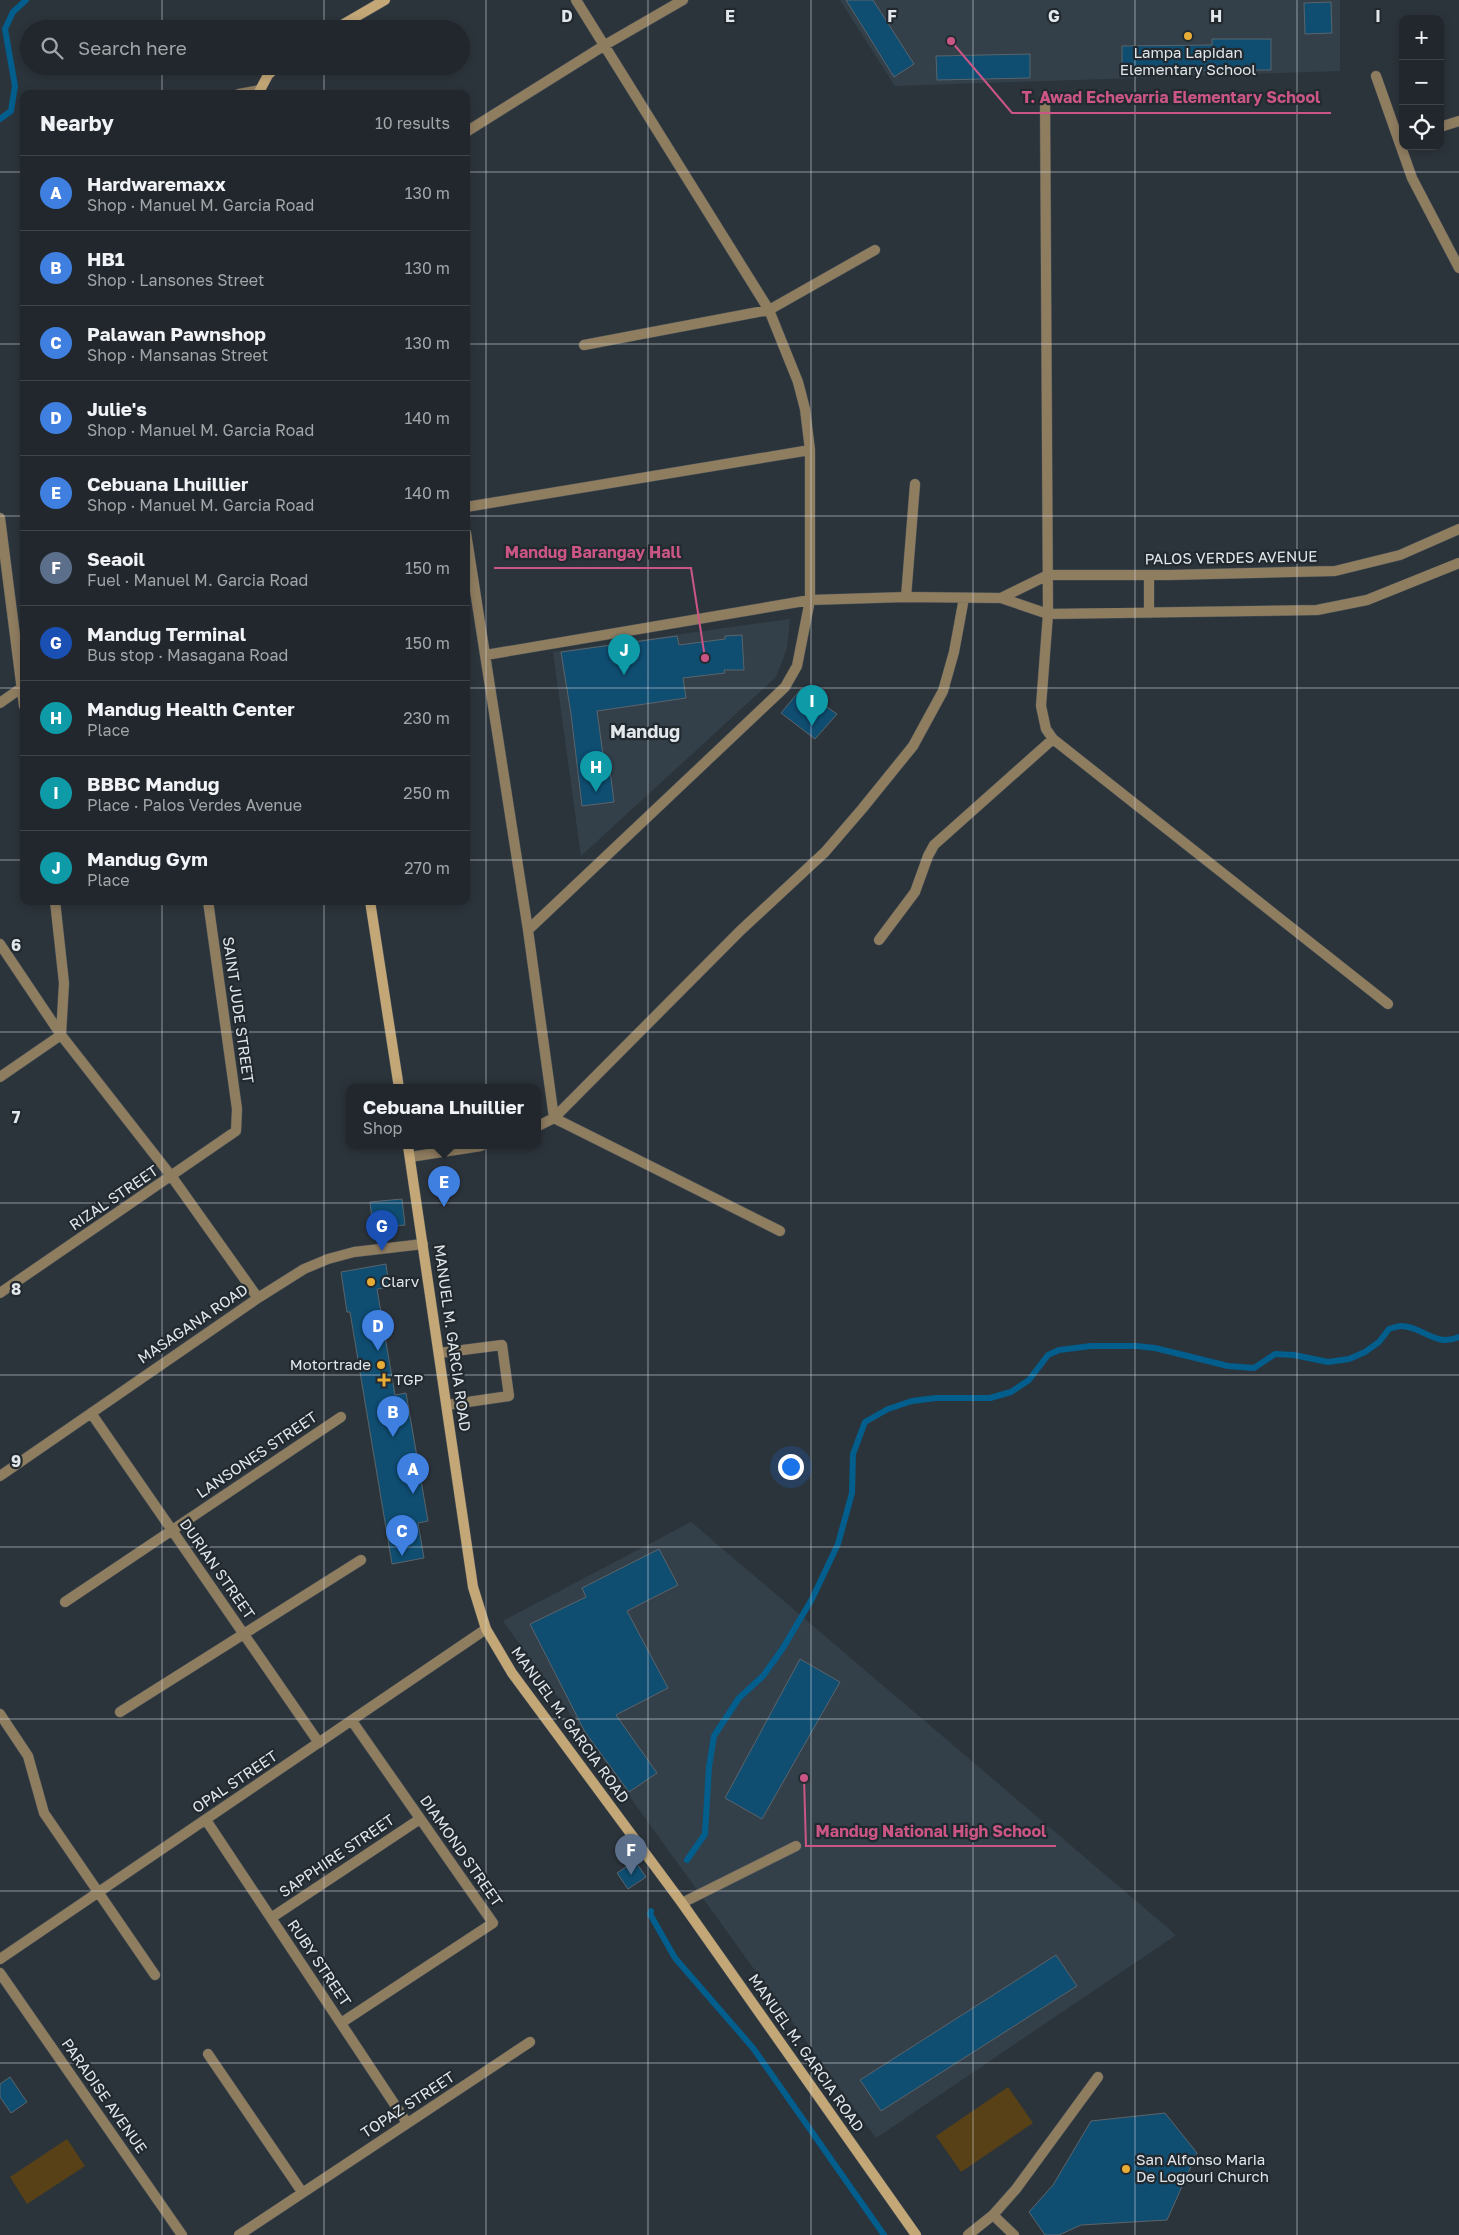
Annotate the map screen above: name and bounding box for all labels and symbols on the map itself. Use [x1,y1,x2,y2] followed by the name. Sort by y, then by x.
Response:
[561,6,573,26] text: D
[725,6,735,26] text: E
[887,6,897,26] text: F
[1048,6,1060,26] text: G
[1210,6,1222,26] text: H
[1375,6,1381,26] text: I
[1182,30,1194,42] marker: Lampa Lapidan Elementary School
[1120,43,1256,78] place label: Lampa Lapidan Elementary School
[1012,82,1331,113] callout: T. Awad Echevarria Elementary School
[1022,87,1321,107] text: T. Awad Echevarria Elementary School
[494,537,691,568] callout: Mandug Barangay Hall
[505,542,682,562] text: Mandug Barangay Hall
[1144,546,1318,568] street label: PALOS VERDES AVENUE
[608,634,640,675] pin: J
[796,685,828,726] pin: I
[610,720,680,742] district label: Mandug
[580,751,612,792] pin: H
[11,935,21,955] text: 6
[220,935,258,1084] street label: SAINT JUDE STREET
[12,1107,21,1127] text: 7
[66,1161,161,1233] street label: RIZAL STREET
[428,1166,460,1207] pin: E
[366,1210,398,1251] pin: G
[431,1243,475,1433] street label: MANUEL M. GARCIA ROAD
[381,1272,420,1290] place label: Clarv
[365,1276,377,1288] marker: Clarv
[11,1279,21,1299] text: 8
[134,1280,251,1367] street label: MASAGANA ROAD
[362,1310,394,1351] pin: D
[290,1355,371,1373] place label: Motortrade
[375,1359,387,1371] marker: Motortrade
[394,1370,424,1388] place label: TGP
[378,1374,390,1386] marker: TGP
[377,1396,409,1437] pin: B
[193,1407,320,1501] street label: LANSONES STREET
[11,1451,21,1471] text: 9
[397,1453,429,1494] pin: A
[778,1454,804,1480] your location
[177,1515,259,1622] street label: DURIAN STREET
[386,1515,418,1556] pin: C
[508,1643,634,1806] street label: MANUEL M. GARCIA ROAD
[188,1746,280,1816] street label: OPAL STREET
[417,1791,507,1909] street label: DIAMOND STREET
[275,1810,397,1900] street label: SAPPHIRE STREET
[806,1815,1056,1846] callout: Mandug National High School
[816,1821,1047,1841] text: Mandug National High School
[615,1834,647,1875] pin: F
[284,1916,355,2009] street label: RUBY STREET
[745,1970,868,2135] street label: MANUEL M. GARCIA ROAD
[58,2035,151,2156] street label: PARADISE AVENUE
[357,2067,458,2141] street label: TOPAZ STREET
[1136,2150,1269,2185] place label: San Alfonso Maria De Logouri Church
[1120,2163,1132,2175] marker: San Alfonso Maria De Logouri Church

